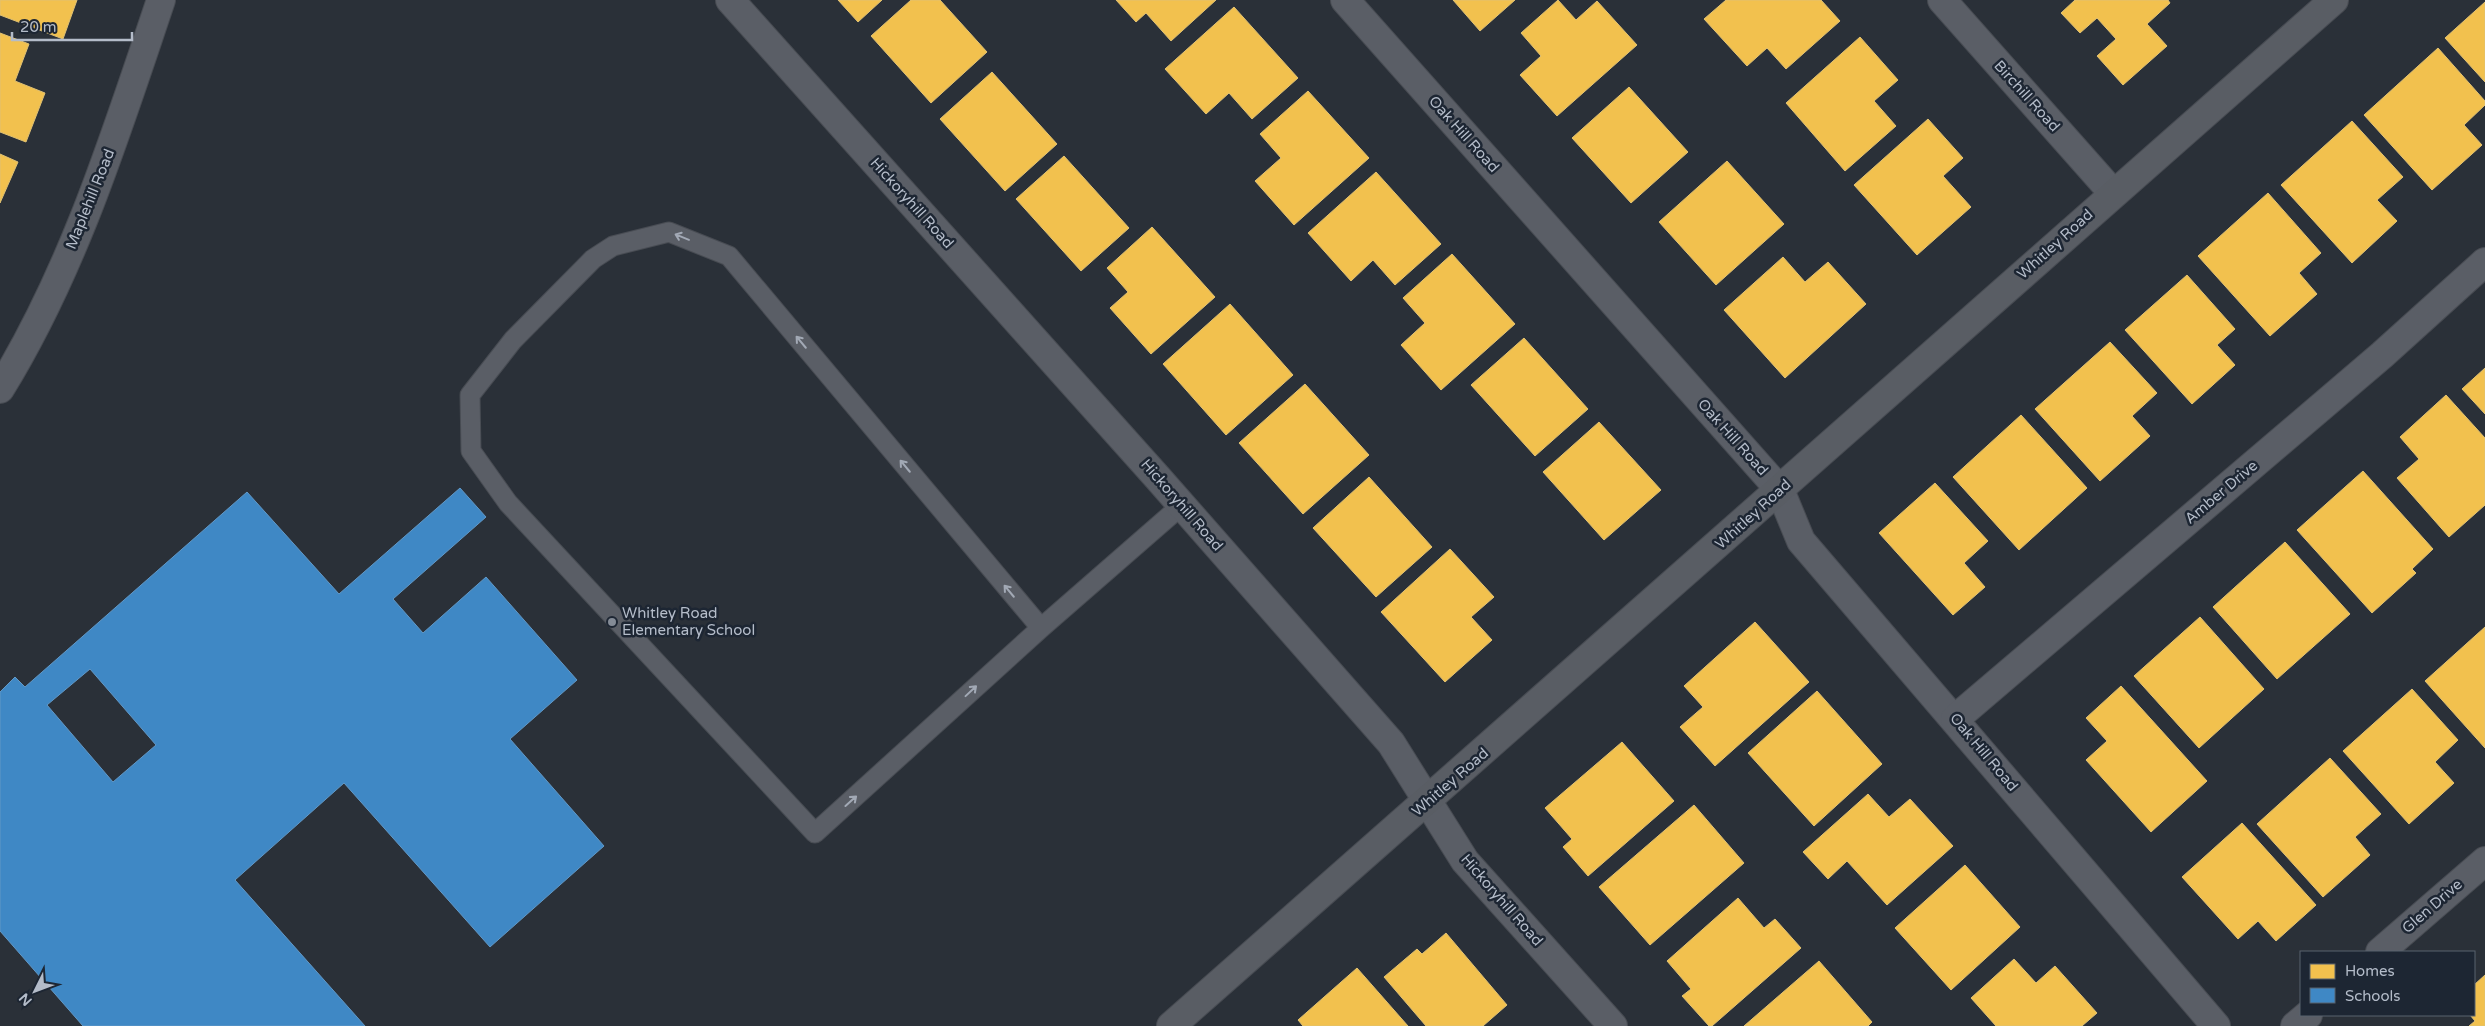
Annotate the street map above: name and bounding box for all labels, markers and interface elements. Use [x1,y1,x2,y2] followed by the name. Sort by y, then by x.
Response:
[12,10,132,42] scale bar
[20,18,57,36] text: 20 m
[1990,57,2064,135] street label: Birchill Road
[1425,92,1503,176] street label: Oak Hill Road
[62,146,118,252] street label: Maplehill Road
[867,154,957,252] street label: Hickoryhill Road
[2013,205,2097,283] street label: Whitley Road
[675,232,690,241] one-way arrow
[795,335,806,348] one-way arrow
[1694,395,1772,479] street label: Oak Hill Road
[1137,455,1227,555] street label: Hickoryhill Road
[2181,456,2261,528] street label: Amber Drive
[899,460,911,473] one-way arrow
[1711,475,1795,553] street label: Whitley Road
[1004,585,1015,598] one-way arrow
[622,604,755,639] place label: Whitley Road Elementary School
[606,616,618,628] marker: Whitley Road Elementary School
[965,685,978,697] one-way arrow
[1946,709,2022,795] street label: Oak Hill Road
[1408,744,1492,820] street label: Whitley Road
[845,795,858,806] one-way arrow
[1457,850,1547,950] street label: Hickoryhill Road
[2398,875,2466,937] street label: Glen Drive
[2300,951,2475,1016] legend
[2345,962,2395,980] text: Homes
[10,966,60,1016] north arrow
[2345,987,2401,1005] text: Schools
[16,989,36,1009] text: N

